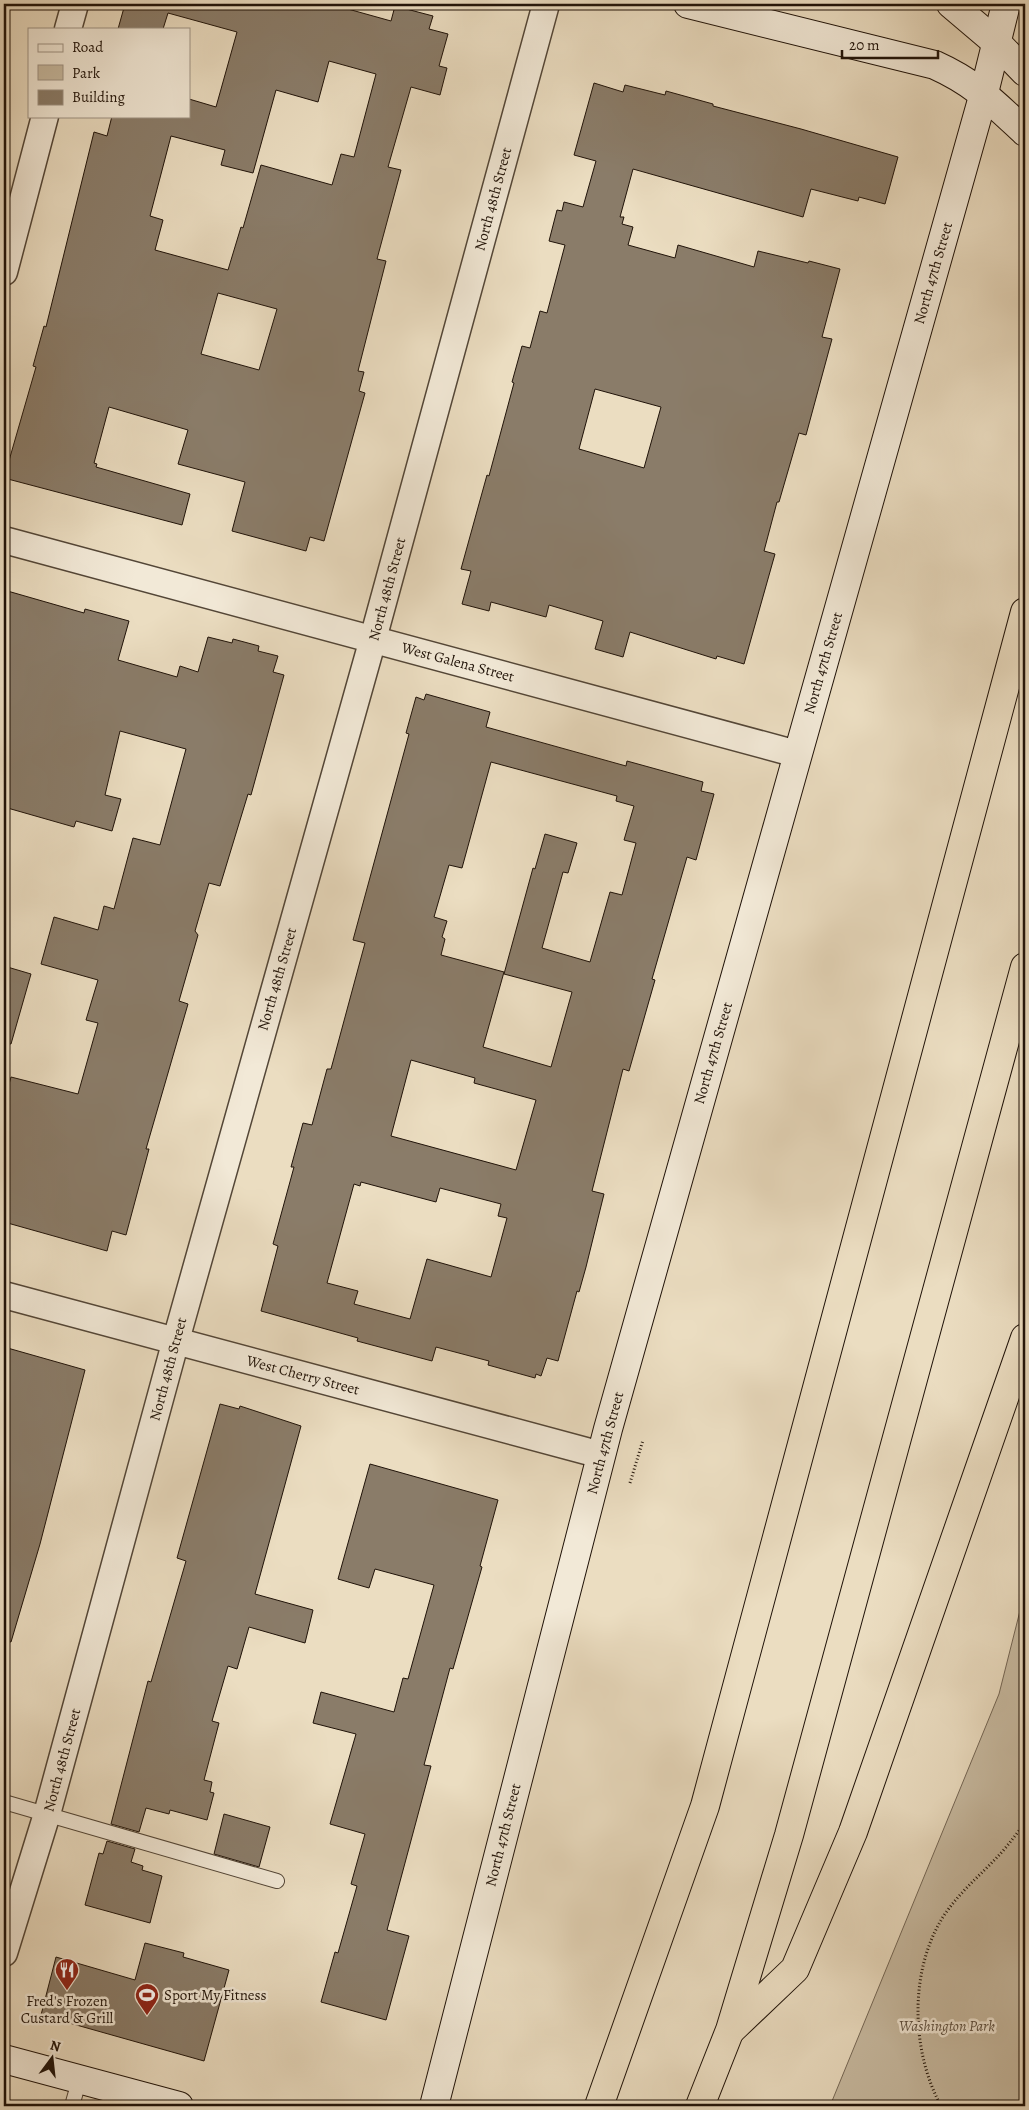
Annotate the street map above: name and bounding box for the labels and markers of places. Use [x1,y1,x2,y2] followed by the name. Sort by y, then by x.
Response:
[54,1957,80,1991] restaurant icon: Fred's Frozen Custard & Grill
[134,1982,160,2016] sports icon: Sport My Fitness
[164,1985,267,2005] place label: Sport My Fitness
[21,1991,114,2028] place label: Fred's Frozen Custard & Grill

